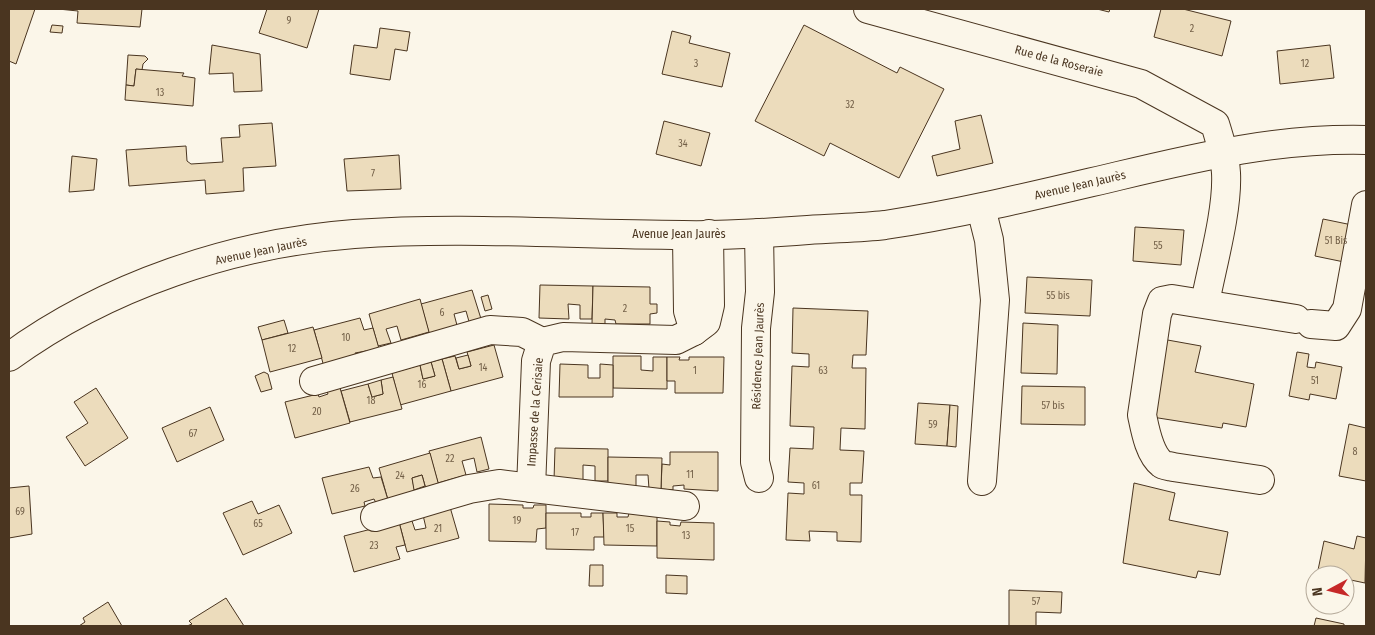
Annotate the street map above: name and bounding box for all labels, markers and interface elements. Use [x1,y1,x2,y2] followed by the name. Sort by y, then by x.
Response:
[287,15,292,27] house number: 9
[1190,23,1195,35] house number: 2
[1013,42,1105,80] street label: Rue de la Roseraie
[694,58,699,70] house number: 3
[1301,58,1310,70] house number: 12
[156,87,165,99] house number: 13
[846,99,855,111] house number: 32
[678,138,688,150] house number: 34
[371,168,375,180] house number: 7
[1033,168,1127,202] street label: Avenue Jean Jaurès
[632,227,726,241] street label: Avenue Jean Jaurès
[214,234,308,268] street label: Avenue Jean Jaurès
[1325,235,1347,247] house number: 51 Bis
[1153,240,1163,252] house number: 55
[1046,290,1070,302] house number: 55 bis
[749,302,767,410] street label: Résidence Jean Jaurès
[623,303,628,315] house number: 2
[440,307,445,319] house number: 6
[341,332,351,344] house number: 10
[288,343,297,355] house number: 12
[524,357,546,467] street label: Impasse de la Cerisaie
[479,362,488,374] house number: 14
[693,365,697,377] house number: 1
[818,365,828,377] house number: 63
[1311,375,1319,387] house number: 51
[418,379,426,391] house number: 16
[367,395,375,407] house number: 18
[1042,400,1064,412] house number: 57 bis
[312,406,322,418] house number: 20
[928,419,938,431] house number: 59
[189,428,197,440] house number: 67
[1353,446,1358,458] house number: 8
[446,453,455,465] house number: 22
[686,469,694,481] house number: 11
[395,470,405,482] house number: 24
[812,480,820,492] house number: 61
[350,483,360,495] house number: 26
[15,506,25,518] house number: 69
[513,515,522,527] house number: 19
[253,518,263,530] house number: 65
[434,523,442,535] house number: 21
[626,523,635,535] house number: 15
[571,527,579,539] house number: 17
[682,530,691,542] house number: 13
[370,540,379,552] house number: 23
[1305,565,1355,615] north arrow
[1309,586,1327,597] text: N
[1032,596,1040,608] house number: 57

